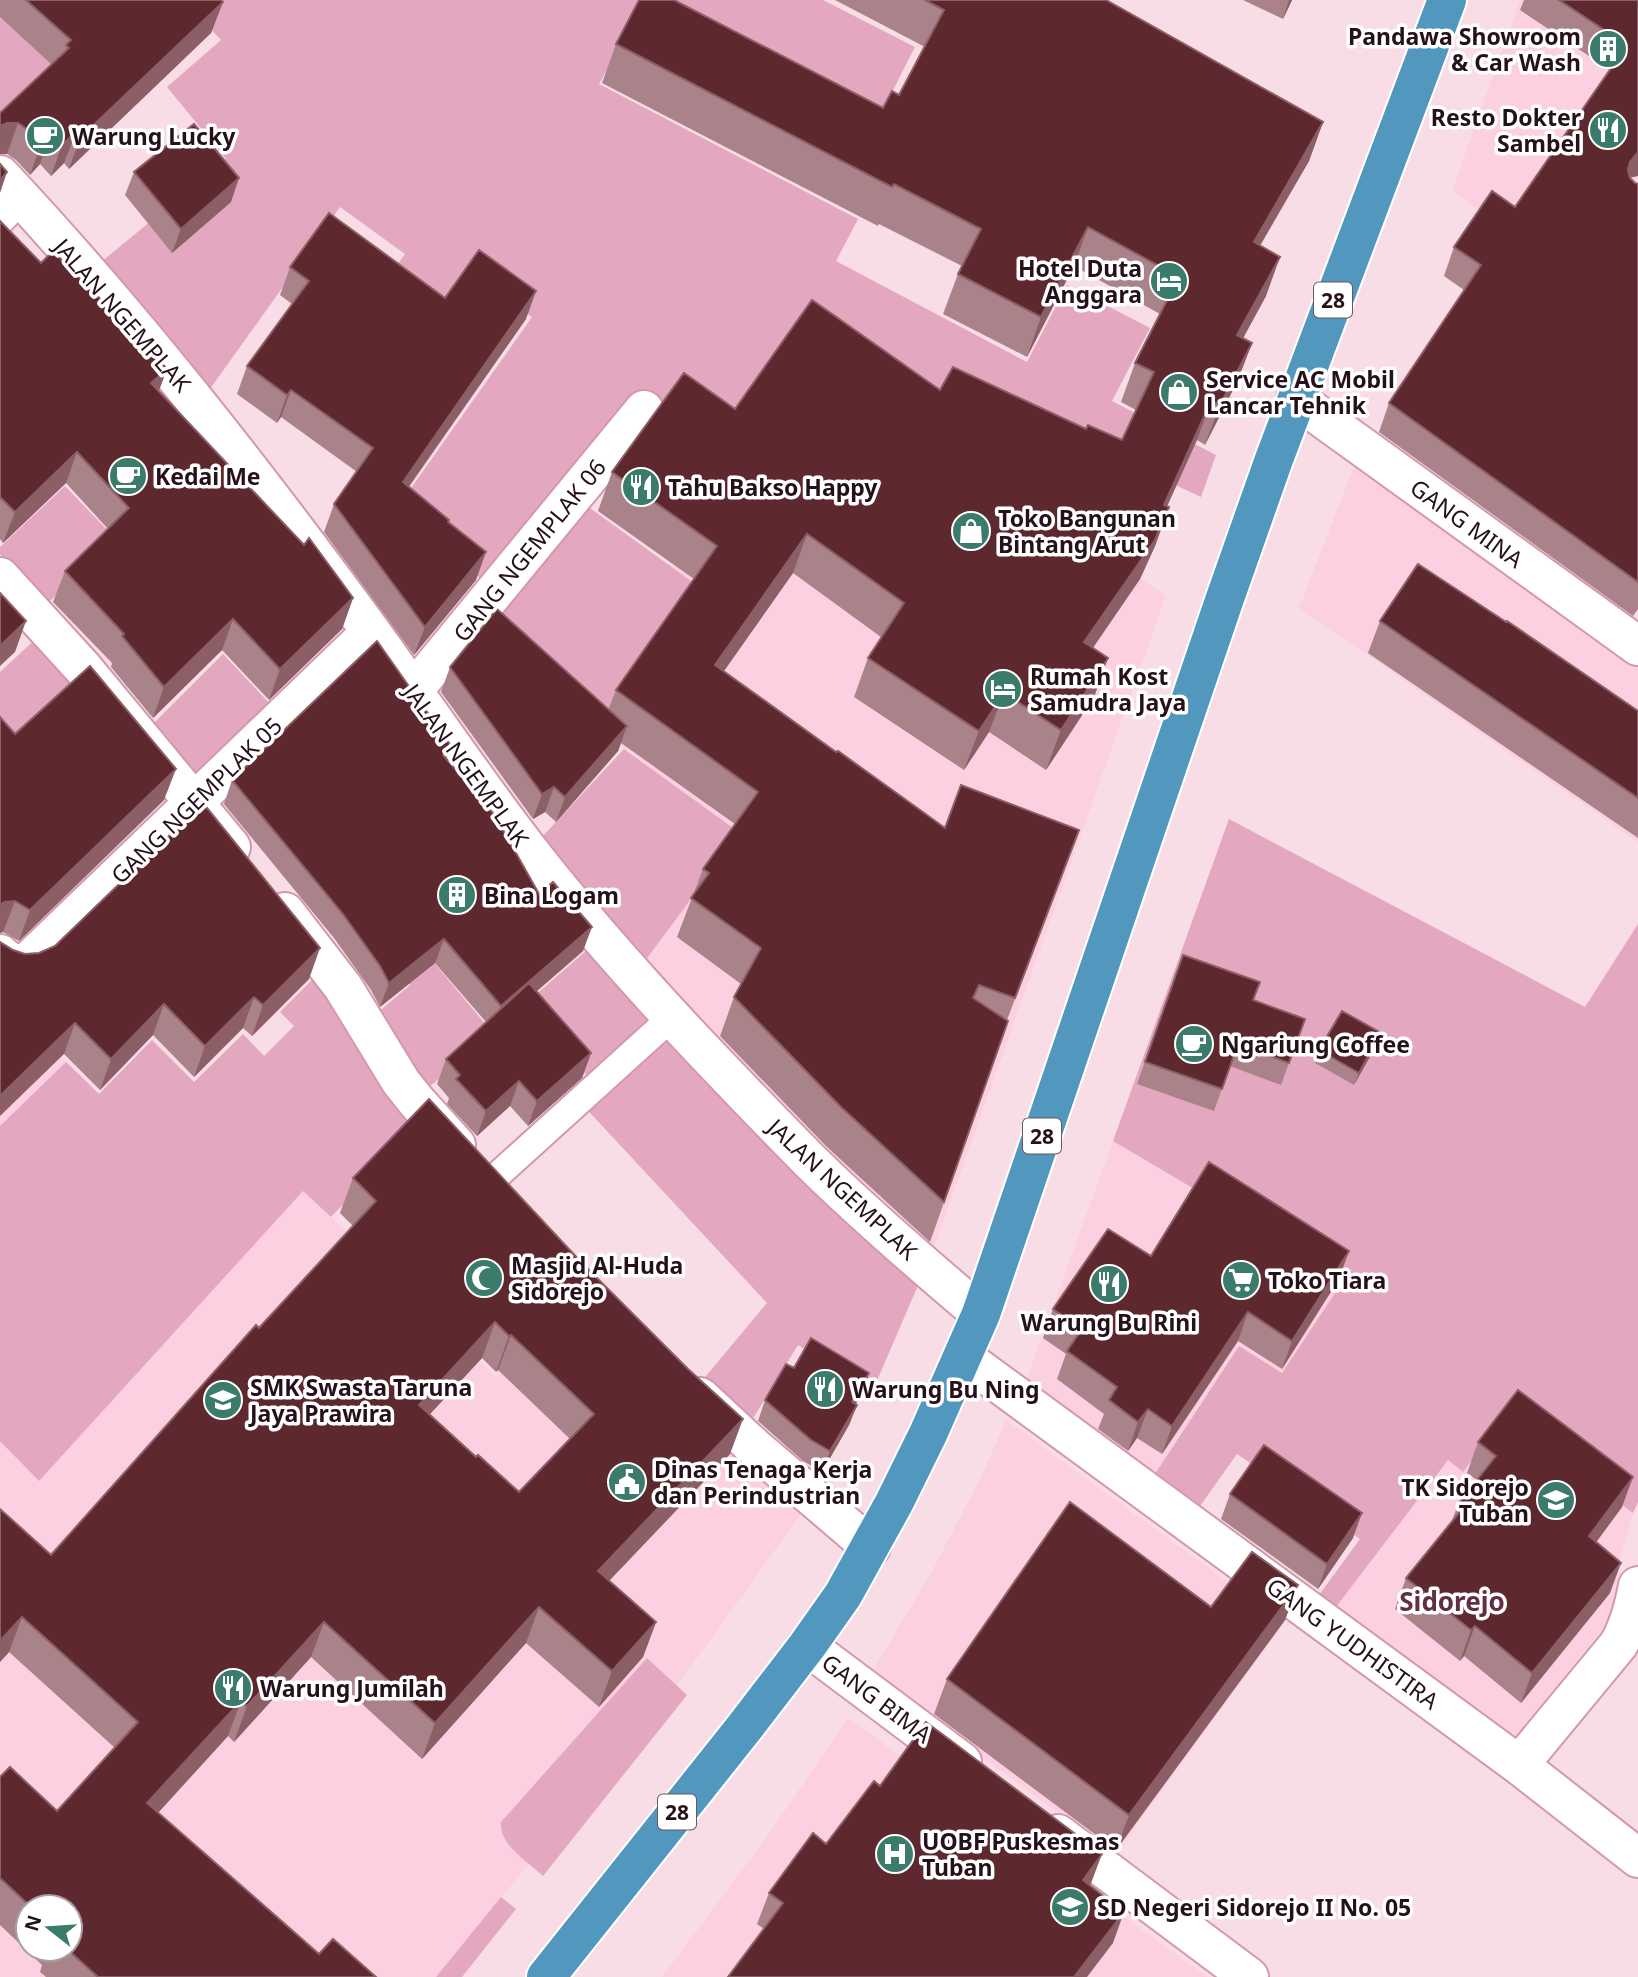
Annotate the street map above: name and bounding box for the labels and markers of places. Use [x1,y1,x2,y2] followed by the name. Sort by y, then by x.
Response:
[1348,20,1581,78] place label: Pandawa Showroom & Car Wash
[1587,28,1629,70] building icon: Pandawa Showroom & Car Wash
[1431,101,1581,159] place label: Resto Dokter Sambel
[1587,109,1629,151] restaurant icon: Resto Dokter Sambel
[24,115,66,157] cafe icon: Warung Lucky
[72,120,236,152] place label: Warung Lucky
[1018,252,1142,310] place label: Hotel Duta Anggara
[1148,260,1190,302] hotel icon: Hotel Duta Anggara
[1206,363,1395,421] place label: Service AC Mobil Lancar Tehnik
[1158,371,1200,413] shop icon: Service AC Mobil Lancar Tehnik
[107,455,149,497] cafe icon: Kedai Me
[155,460,261,492] place label: Kedai Me
[620,466,662,508] restaurant icon: Tahu Bakso Happy
[668,471,878,503] place label: Tahu Bakso Happy
[998,502,1176,560] place label: Toko Bangunan Bintang Arut
[950,510,992,552] shop icon: Toko Bangunan Bintang Arut
[1030,660,1186,718] place label: Rumah Kost Samudra Jaya
[982,668,1024,710] hotel icon: Rumah Kost Samudra Jaya
[436,874,478,916] building icon: Bina Logam
[484,879,619,911] place label: Bina Logam
[1173,1023,1215,1065] cafe icon: Ngariung Coffee
[1221,1028,1410,1060] place label: Ngariung Coffee
[511,1249,683,1307] place label: Masjid Al-Huda Sidorejo
[463,1257,505,1299] mosque icon: Masjid Al-Huda Sidorejo
[1220,1259,1262,1301] supermarket icon: Toko Tiara
[1088,1263,1130,1305] restaurant icon: Warung Bu Rini
[1268,1264,1386,1296] place label: Toko Tiara
[1021,1306,1197,1338] place label: Warung Bu Rini
[804,1368,846,1410] restaurant icon: Warung Bu Ning
[248,1371,472,1429] place label: SMK Swasta Taruna Jaya Prawira
[852,1373,1040,1405] place label: Warung Bu Ning
[202,1379,244,1421] school or university icon: SMK Swasta Taruna Jaya Prawira
[654,1453,872,1511] place label: Dinas Tenaga Kerja dan Perindustrian
[606,1461,648,1503] public building icon: Dinas Tenaga Kerja dan Perindustrian
[1401,1471,1529,1529] place label: TK Sidorejo Tuban
[1535,1479,1577,1521] school or university icon: TK Sidorejo Tuban
[212,1667,254,1709] restaurant icon: Warung Jumilah
[260,1672,444,1704] place label: Warung Jumilah
[922,1825,1120,1883] place label: UOBF Puskesmas Tuban
[874,1833,916,1875] hospital icon: UOBF Puskesmas Tuban
[1049,1886,1091,1928] school or university icon: SD Negeri Sidorejo II No. 05
[1097,1891,1411,1923] place label: SD Negeri Sidorejo II No. 05

